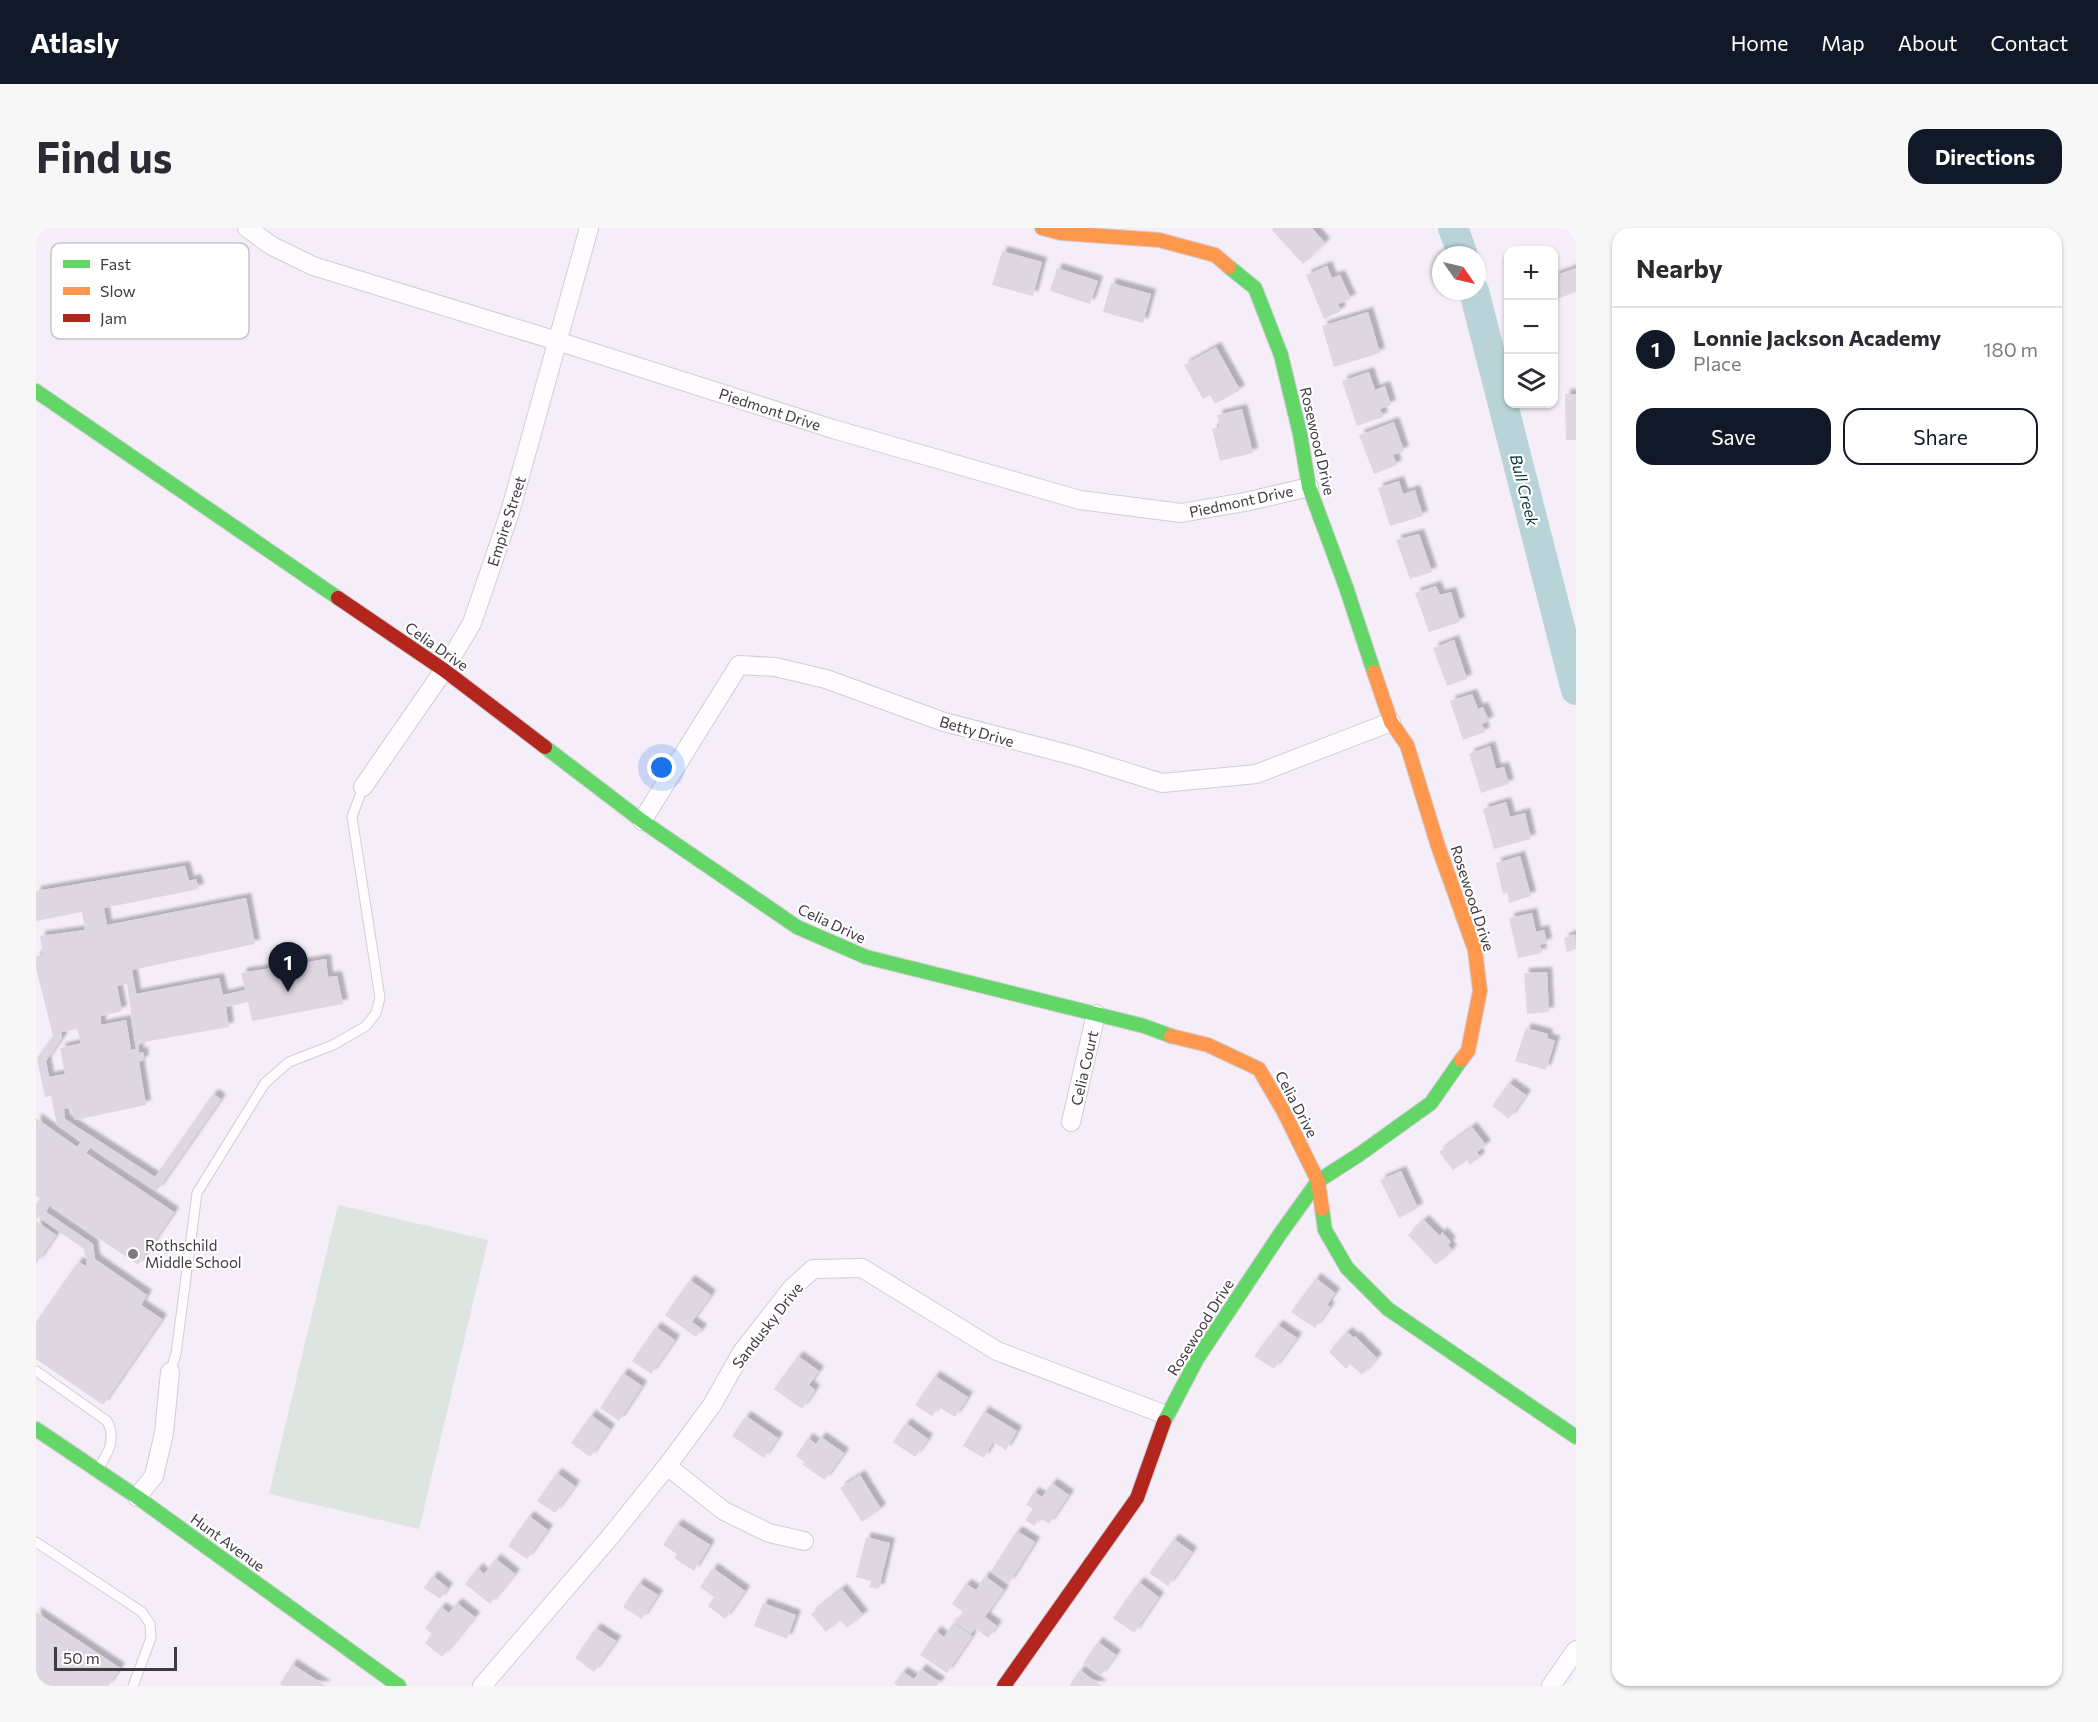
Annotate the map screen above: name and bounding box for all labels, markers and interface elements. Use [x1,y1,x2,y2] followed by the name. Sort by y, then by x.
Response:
[30,25,119,59] text: Atlasly
[1731,30,1788,55] text: Home
[1821,30,1865,55] text: Map
[1898,30,1957,55] text: About
[1990,30,2068,55] text: Contact
[1908,129,2062,184] button: Directions
[36,130,172,182] text: Find us
[51,243,249,339] legend
[1432,246,1486,300] north arrow
[1504,246,1558,408] map controls
[1504,246,1558,300] button: +
[1636,252,1723,283] text: Nearby
[100,254,131,273] text: Fast
[100,281,136,300] text: Slow
[1504,300,1558,354] button: −
[100,308,127,327] text: Jam
[1693,324,1941,351] text: Lonnie Jackson Academy
[1651,337,1660,361] text: 1
[1983,337,2038,361] text: 180 m
[1693,351,1742,375] text: Place
[1504,354,1558,408] button: layers
[717,384,823,434] street label: Piedmont Drive
[1297,385,1339,497] street label: Rosewood Drive
[1636,408,1831,465] button: Save
[1843,408,2038,465] button: Share
[1507,452,1543,528] water label: Bull Creek
[483,474,529,568] street label: Empire Street
[1187,481,1295,521] street label: Piedmont Drive
[402,618,472,674] street label: Celia Drive
[938,712,1016,750] street label: Betty Drive
[647,753,676,782] your location
[1447,843,1499,953] street label: Rosewood Drive
[795,899,869,947] street label: Celia Drive
[268,942,308,992] pin: 1
[1067,1029,1101,1107] street label: Celia Court
[1272,1068,1322,1140] street label: Celia Drive
[145,1236,242,1271] place label: Rothschild Middle School
[126,1247,140,1261] marker: Rothschild Middle School
[1163,1275,1237,1379] street label: Rosewood Drive
[728,1278,806,1372] street label: Sandusky Drive
[187,1509,269,1575] street label: Hunt Avenue
[54,1644,177,1672] scale bar
[63,1648,100,1667] text: 50 m

